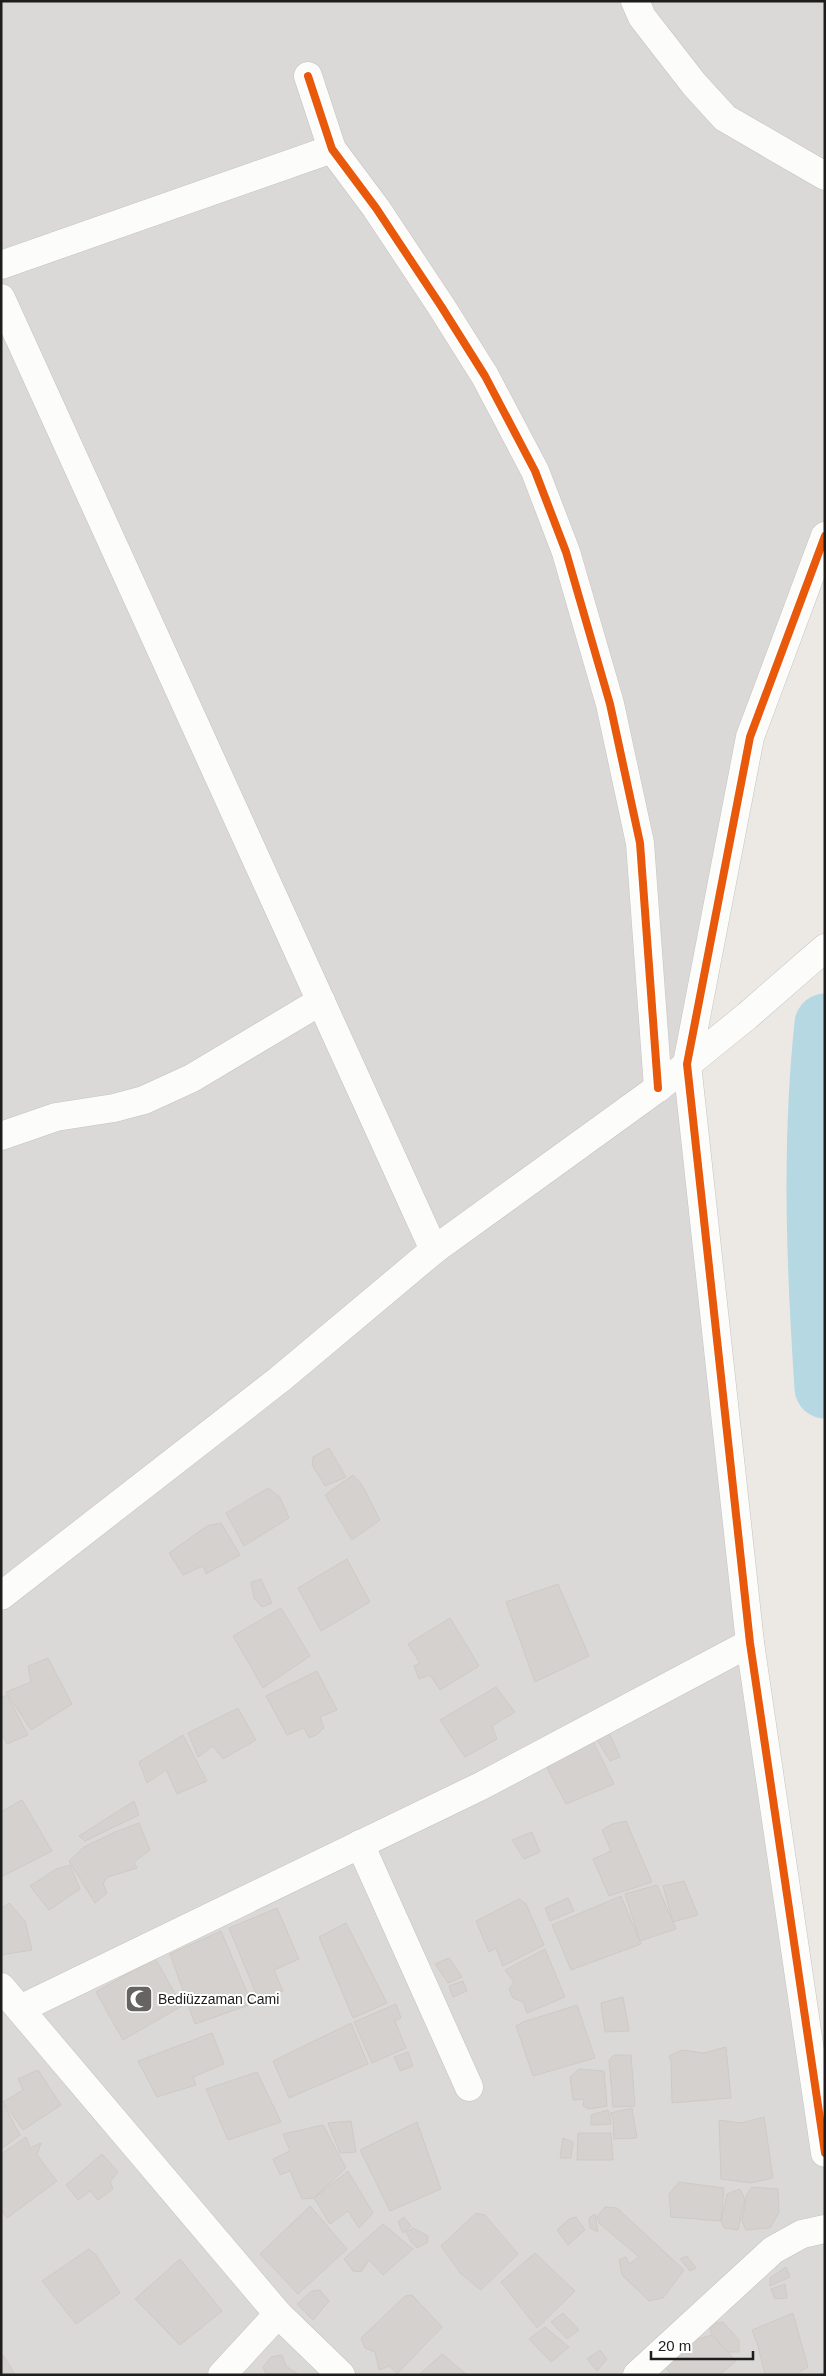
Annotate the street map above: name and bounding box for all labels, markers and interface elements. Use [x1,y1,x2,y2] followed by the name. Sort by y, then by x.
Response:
[124,1984,154,2014] mosque icon: Bediüzzaman Cami
[158,1991,279,2007] place label: Bediüzzaman Cami
[651,2328,754,2360] scale bar
[658,2337,691,2354] text: 20 m

